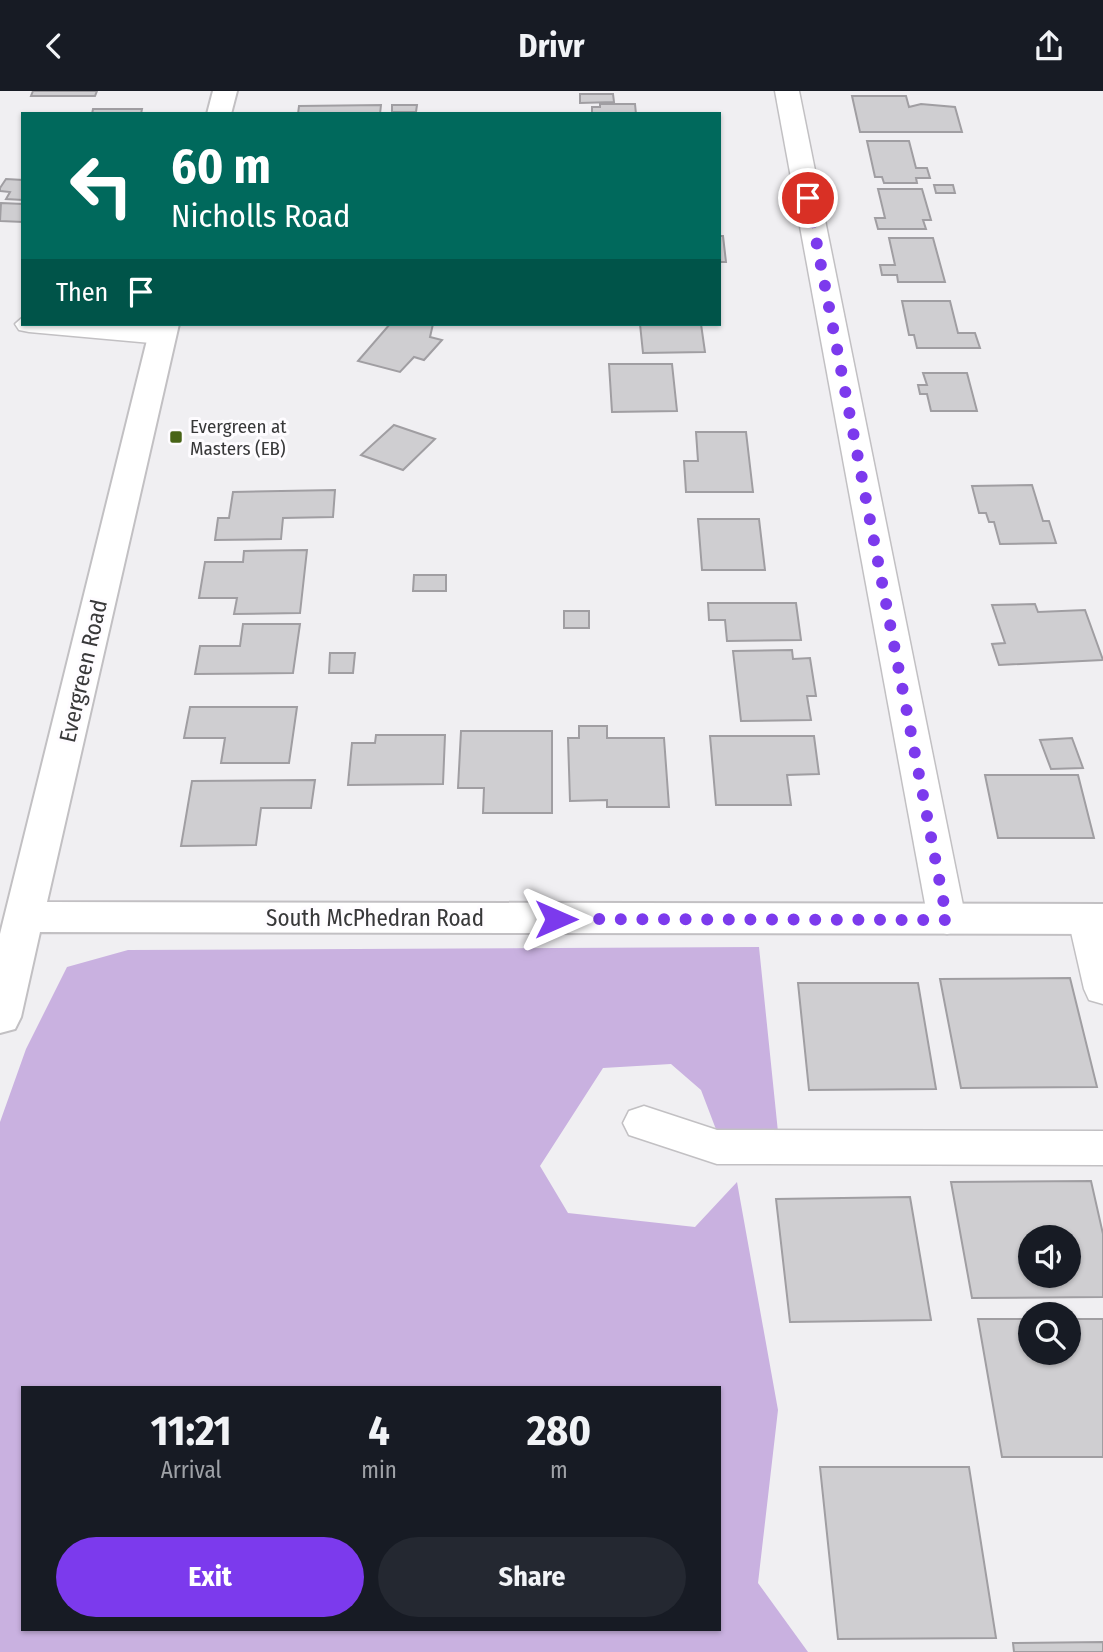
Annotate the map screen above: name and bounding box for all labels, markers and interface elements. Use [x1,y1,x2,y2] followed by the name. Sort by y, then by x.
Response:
[35,27,73,65] icon: back
[519,27,584,65] text: Drivr
[1030,27,1068,65] icon: share
[171,137,271,196] text: 60 m
[56,140,147,231] icon: left
[778,168,838,228] pin
[789,179,827,217] icon: arrive
[171,197,350,235] text: Nicholls Road
[122,273,160,311] icon: arrive
[56,277,108,308] text: Then
[190,415,287,460] place label: Evergreen at Masters (EB)
[168,429,184,445] marker: Evergreen at Masters (EB)
[53,597,113,745] street label: Evergreen Road
[519,882,593,956] position arrow
[266,904,484,932] street label: South McPhedran Road
[1018,1225,1081,1365] map controls
[1018,1225,1081,1288] button: sound
[1018,1302,1081,1365] button: search
[151,1406,232,1456] text: 11:21
[368,1406,390,1456] text: 4
[527,1406,591,1456] text: 280
[161,1456,222,1484] text: Arrival
[361,1456,397,1484] text: min
[550,1456,568,1484] text: m
[56,1537,364,1617] button: Exit
[378,1537,686,1617] button: Share

